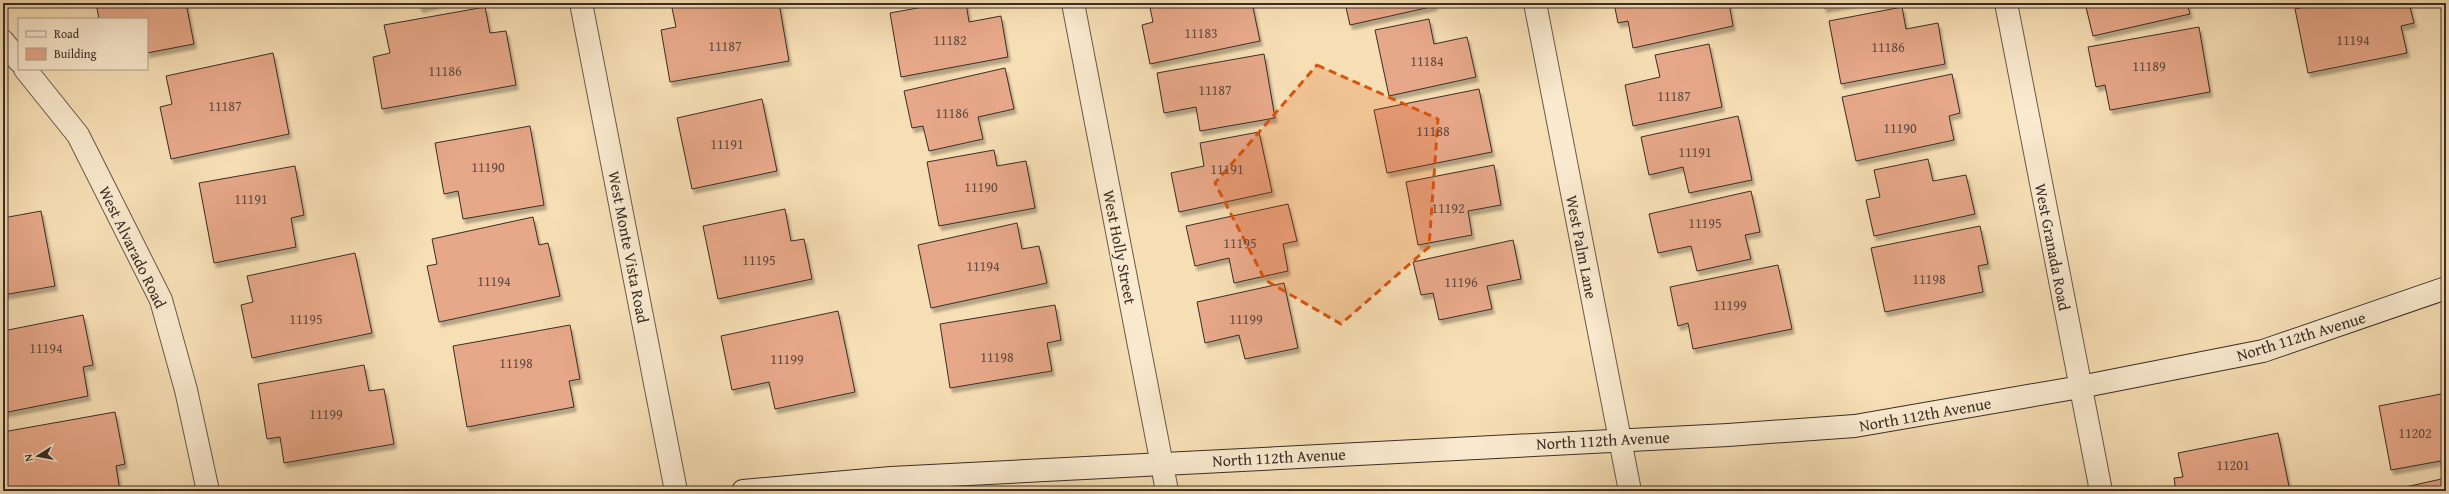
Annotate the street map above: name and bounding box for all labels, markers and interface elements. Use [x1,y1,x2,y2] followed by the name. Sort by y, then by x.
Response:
[18,18,148,70] legend
[1184,23,1218,43] house number: 11183
[54,25,80,42] text: Road
[933,30,967,50] house number: 11182
[2336,30,2370,50] house number: 11194
[708,36,742,56] house number: 11187
[1871,37,1905,57] house number: 11186
[54,45,97,62] text: Building
[1410,51,1444,71] house number: 11184
[2132,56,2166,76] house number: 11189
[428,61,462,81] house number: 11186
[1198,80,1232,100] house number: 11187
[1657,86,1691,106] house number: 11187
[208,96,242,116] house number: 11187
[935,103,969,123] house number: 11186
[1883,118,1917,138] house number: 11190
[1416,121,1450,141] house number: 11188
[710,134,744,154] house number: 11191
[1678,142,1712,162] house number: 11191
[471,157,505,177] house number: 11190
[1210,159,1244,179] house number: 11191
[602,169,656,326] street label: West Monte Vista Road
[964,177,998,197] house number: 11190
[2029,181,2077,313] street label: West Granada Road
[93,182,173,312] street label: West Alvarado Road
[1097,188,1143,306] street label: West Holly Street
[234,189,268,209] house number: 11191
[1560,193,1604,301] street label: West Palm Lane
[1431,198,1465,218] house number: 11192
[1688,213,1722,233] house number: 11195
[1223,233,1257,253] house number: 11195
[742,250,776,270] house number: 11195
[966,256,1000,276] house number: 11194
[1912,269,1946,289] house number: 11198
[477,271,511,291] house number: 11194
[1444,272,1478,292] house number: 11196
[1713,295,1747,315] house number: 11199
[2234,305,2368,367] street label: North 112th Avenue
[289,309,323,329] house number: 11195
[1229,309,1263,329] house number: 11199
[29,338,63,358] house number: 11194
[980,347,1014,367] house number: 11198
[770,349,804,369] house number: 11199
[499,353,533,373] house number: 11198
[1857,391,1993,437] street label: North 112th Avenue
[309,404,343,424] house number: 11199
[2398,423,2432,443] house number: 11202
[1536,425,1670,455] street label: North 112th Avenue
[18,436,58,476] north arrow
[1212,442,1346,472] street label: North 112th Avenue
[20,452,37,463] text: N
[2216,455,2250,475] house number: 11201

